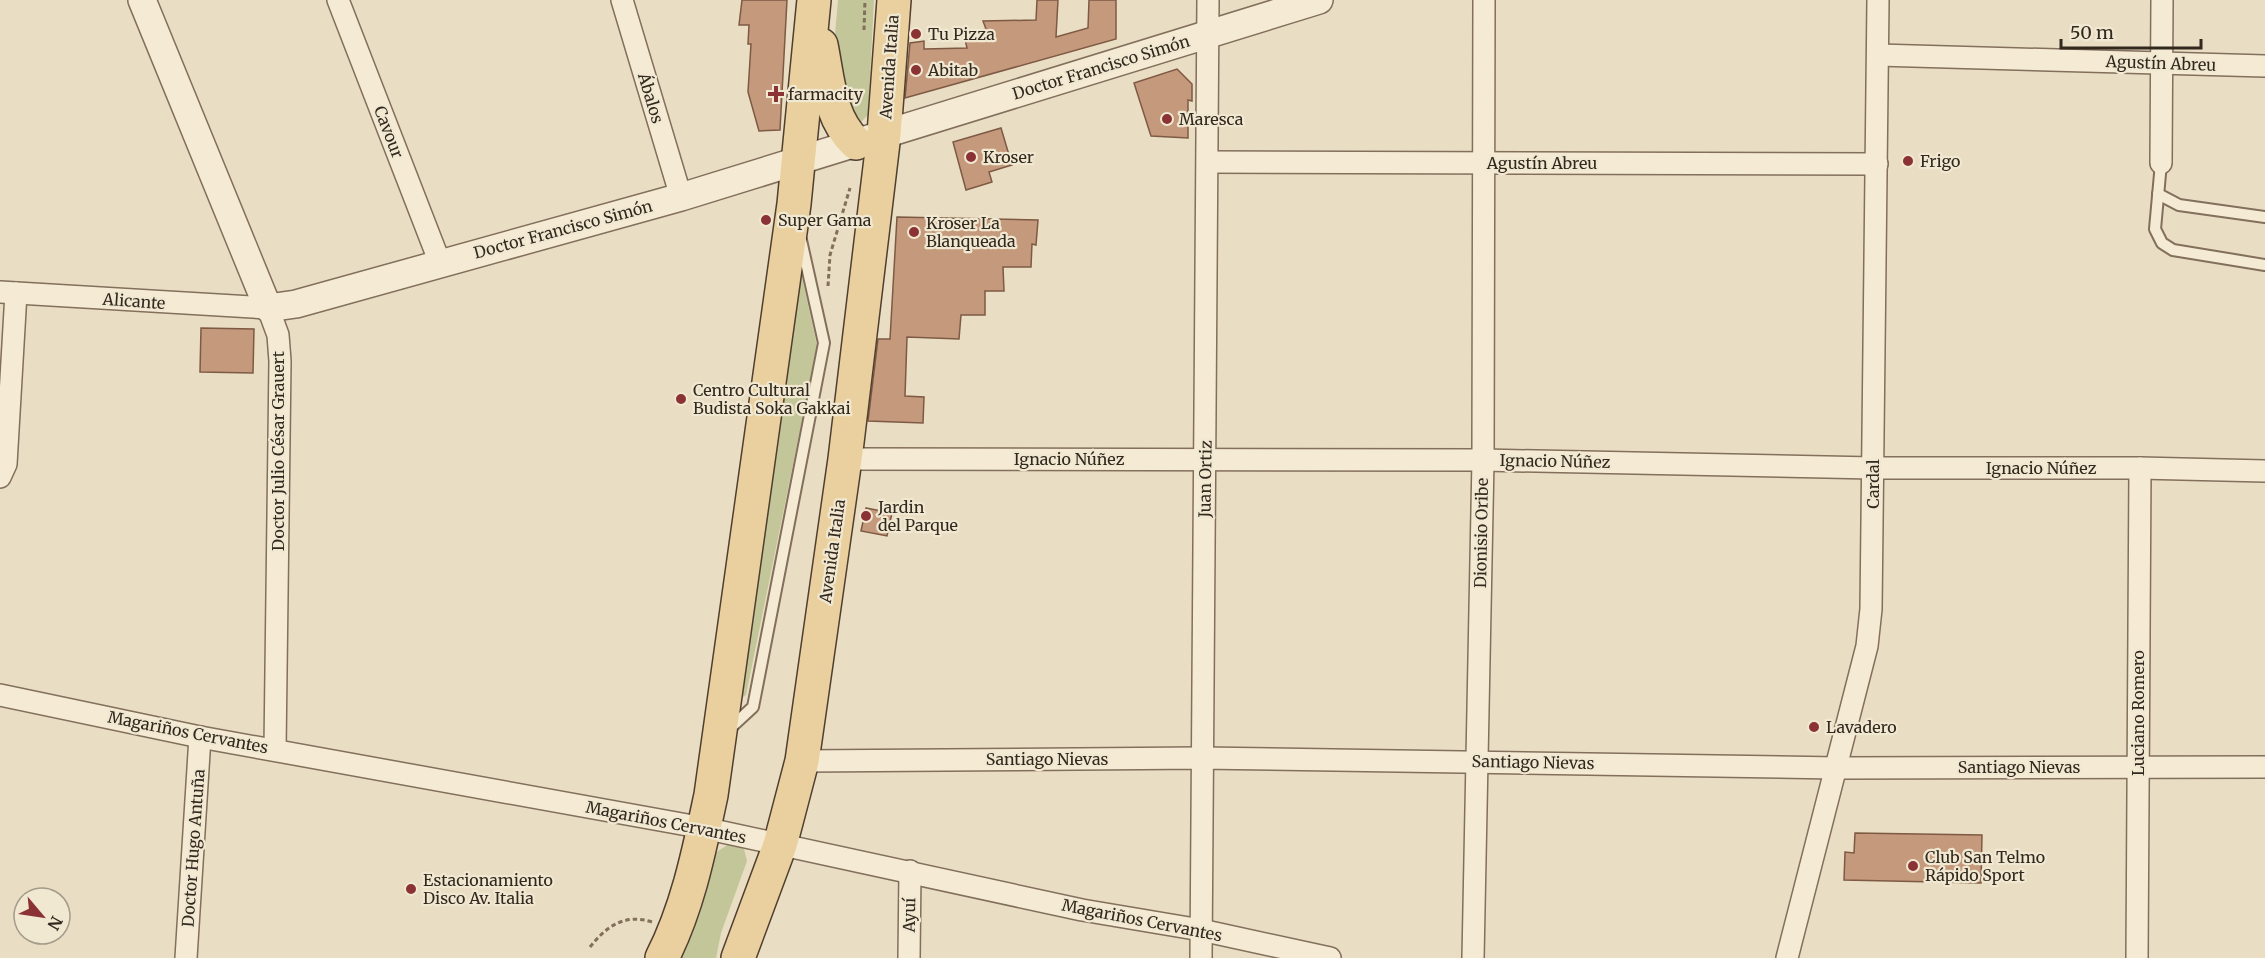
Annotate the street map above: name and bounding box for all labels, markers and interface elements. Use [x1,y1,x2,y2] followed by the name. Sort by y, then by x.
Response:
[2061,12,2200,50] scale bar
[875,14,903,121] street label: Avenida Italia
[2070,21,2114,44] text: 50 m
[928,24,995,44] place label: Tu Pizza
[909,27,923,41] marker: Tu Pizza
[1010,30,1192,104] street label: Doctor Francisco Simón
[2104,51,2217,75] street label: Agustín Abreu
[927,60,978,80] place label: Abitab
[909,63,923,77] marker: Abitab
[634,69,668,126] street label: Ábalos
[788,84,864,104] place label: farmacity
[769,87,783,101] marker: farmacity
[370,103,408,161] street label: Cavour
[1179,109,1244,129] place label: Maresca
[1160,112,1174,126] marker: Maresca
[983,147,1034,167] place label: Kroser
[964,150,978,164] marker: Kroser
[1920,151,1960,171] place label: Frigo
[1486,153,1597,173] street label: Agustín Abreu
[1901,154,1915,168] marker: Frigo
[471,195,655,263] street label: Doctor Francisco Simón
[778,210,872,230] place label: Super Gama
[759,213,773,227] marker: Super Gama
[926,213,1016,251] place label: Kroser La Blanqueada
[907,225,921,239] marker: Kroser La Blanqueada
[101,289,166,313] street label: Alicante
[268,350,288,551] street label: Doctor Julio César Grauert
[693,380,851,418] place label: Centro Cultural Budista Soka Gakkai
[674,392,688,406] marker: Centro Cultural Budista Soka Gakkai
[1194,440,1216,519] street label: Juan Ortiz
[1014,449,1125,469] street label: Ignacio Núñez
[1499,450,1611,472] street label: Ignacio Núñez
[1986,458,2097,478] street label: Ignacio Núñez
[1863,459,1883,509] street label: Cardal
[1470,478,1492,588] street label: Dionisio Oribe
[815,497,849,605] street label: Avenida Italia
[877,497,958,535] place label: Jardin del Parque
[859,509,873,523] marker: Jardin del Parque
[2128,650,2148,776] street label: Luciano Romero
[106,707,270,757] street label: Magariños Cervantes
[1826,717,1897,737] place label: Lavadero
[1807,720,1821,734] marker: Lavadero
[986,749,1109,769] street label: Santiago Nievas
[1471,751,1595,773] street label: Santiago Nievas
[1958,757,2081,777] street label: Santiago Nievas
[177,768,209,928] street label: Doctor Hugo Antuña
[584,797,748,847] street label: Magariños Cervantes
[1925,847,2045,885] place label: Club San Telmo Rápido Sport
[1906,859,1920,873] marker: Club San Telmo Rápido Sport
[423,870,553,908] place label: Estacionamiento Disco Av. Italia
[404,882,418,896] marker: Estacionamiento Disco Av. Italia
[12,886,72,946] north arrow
[1060,895,1224,945] street label: Magariños Cervantes
[899,897,919,934] street label: Ayuí
[43,913,67,934] text: N

